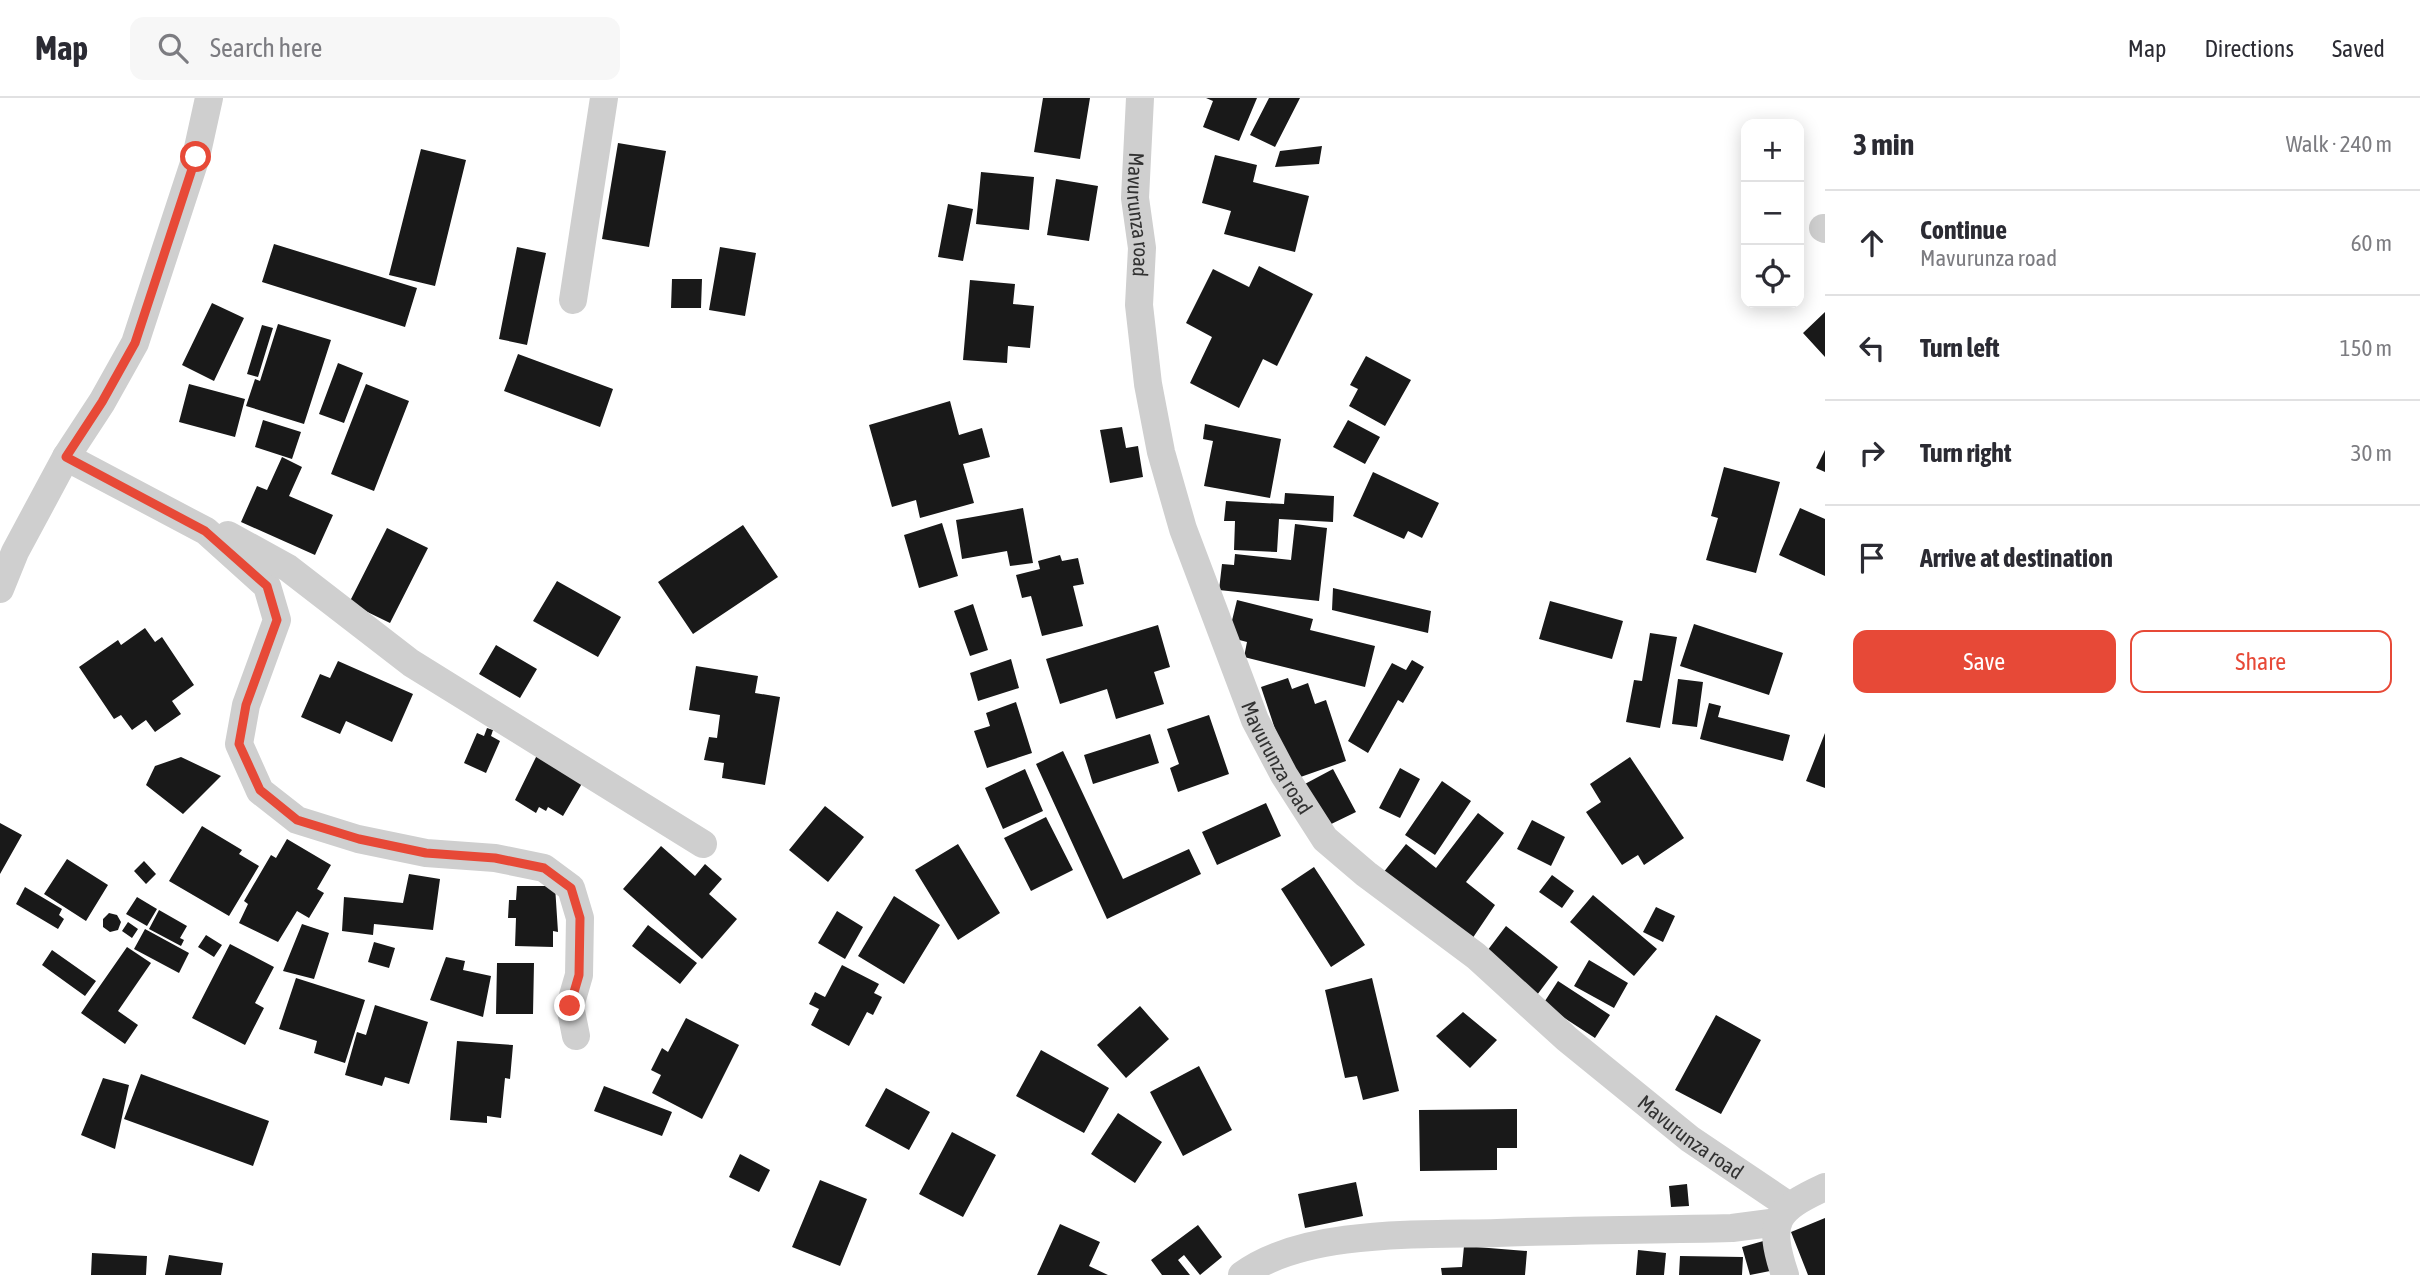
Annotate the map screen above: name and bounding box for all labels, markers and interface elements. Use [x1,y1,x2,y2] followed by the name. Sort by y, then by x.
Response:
[130,17,620,80] search box
[35,29,88,67] text: Map
[154,29,192,67] icon: search
[210,33,322,63] text: Search here
[2128,35,2166,62] text: Map
[2204,35,2294,62] text: Directions
[2332,35,2385,62] text: Saved
[1741,119,1804,308] map controls
[1741,119,1804,182] button: +
[1853,127,1914,161] text: 3 min
[2286,131,2392,157] text: Walk · 240 m
[180,141,211,172] route start
[1123,152,1154,278] street label: Mavurunza road
[1741,182,1804,245] button: −
[1920,215,2007,245] text: Continue
[1853,224,1891,262] icon: ahead
[2351,230,2392,256] text: 60 m
[1741,245,1804,308] button: locate
[1920,245,2057,271] text: Mavurunza road
[1853,329,1891,367] icon: left
[1920,333,2000,363] text: Turn left
[2340,335,2392,361] text: 150 m
[1853,434,1891,472] icon: right
[1920,438,2011,468] text: Turn right
[2351,440,2392,466] text: 30 m
[1853,539,1891,577] icon: arrive
[1920,543,2113,573] text: Arrive at destination
[1853,630,2116,693] button: Save
[2130,630,2392,693] button: Share
[1237,698,1318,818] street label: Mavurunza road
[554,990,585,1021] route end
[1633,1090,1748,1184] street label: Mavurunza road

